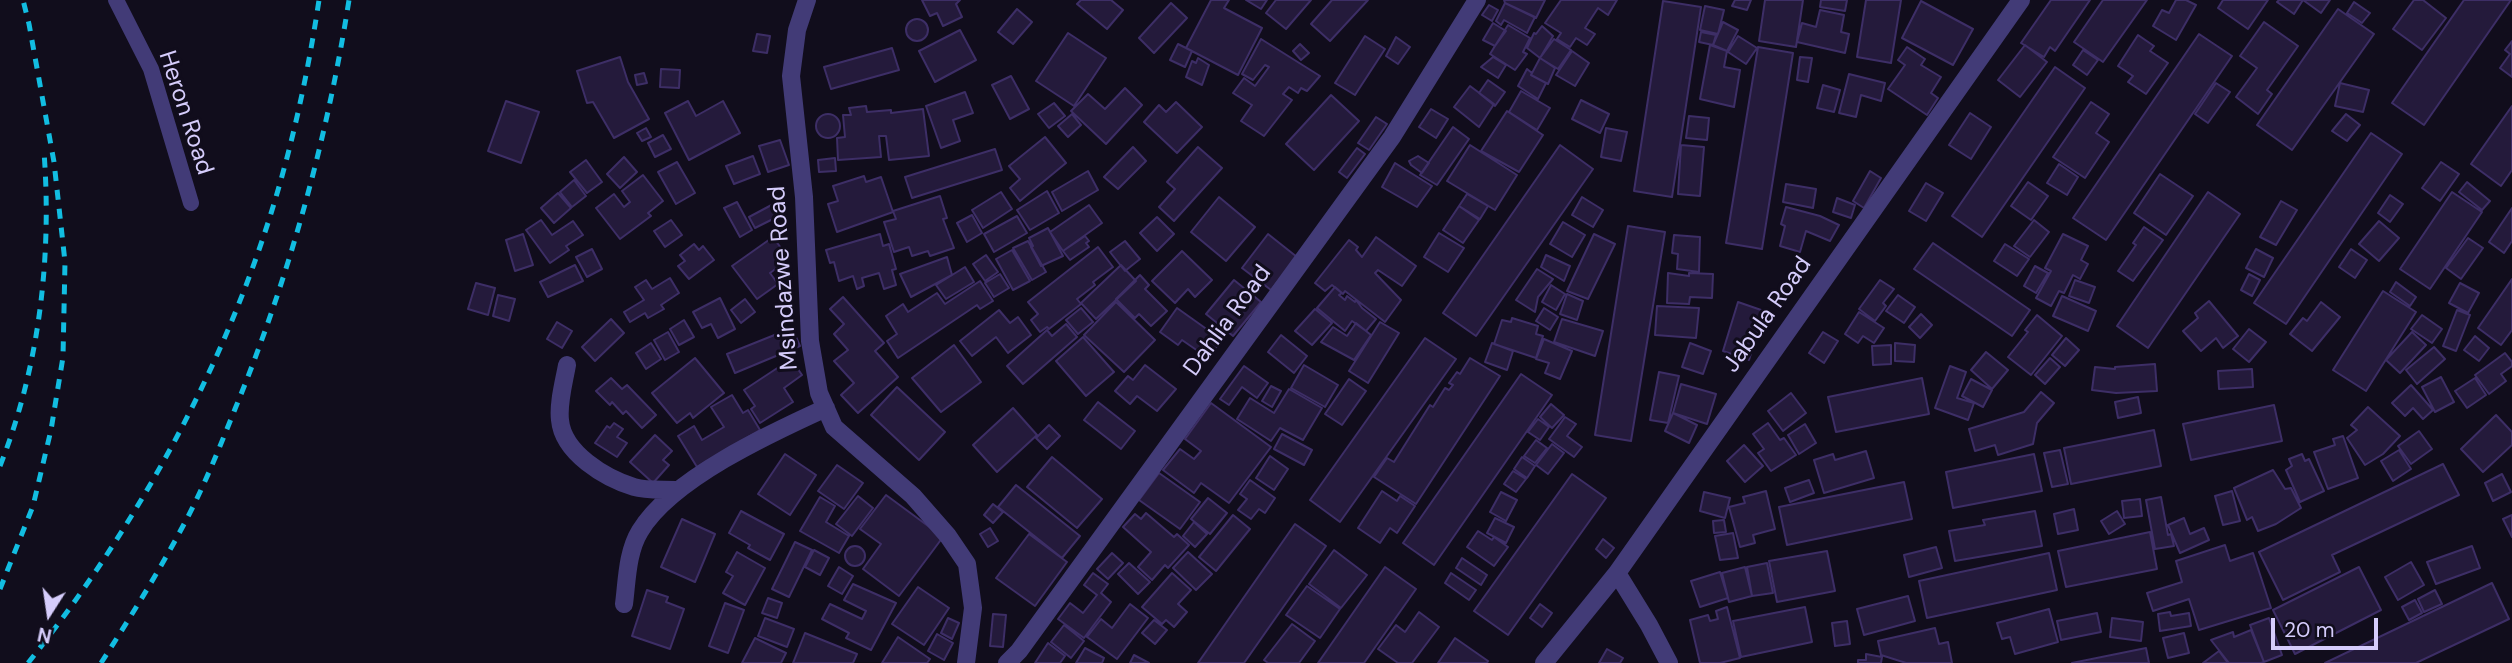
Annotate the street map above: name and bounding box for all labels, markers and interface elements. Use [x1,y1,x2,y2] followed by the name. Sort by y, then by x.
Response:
[151,47,219,179] street label: Heron Road
[763,185,805,371] street label: Msindazwe Road
[1718,252,1818,378] street label: Jabula Road
[1178,260,1278,382] street label: Dahlia Road
[14,579,84,649] north arrow
[2274,604,2381,648] scale bar
[2284,616,2335,644] text: 20 m
[35,621,54,649] text: N

